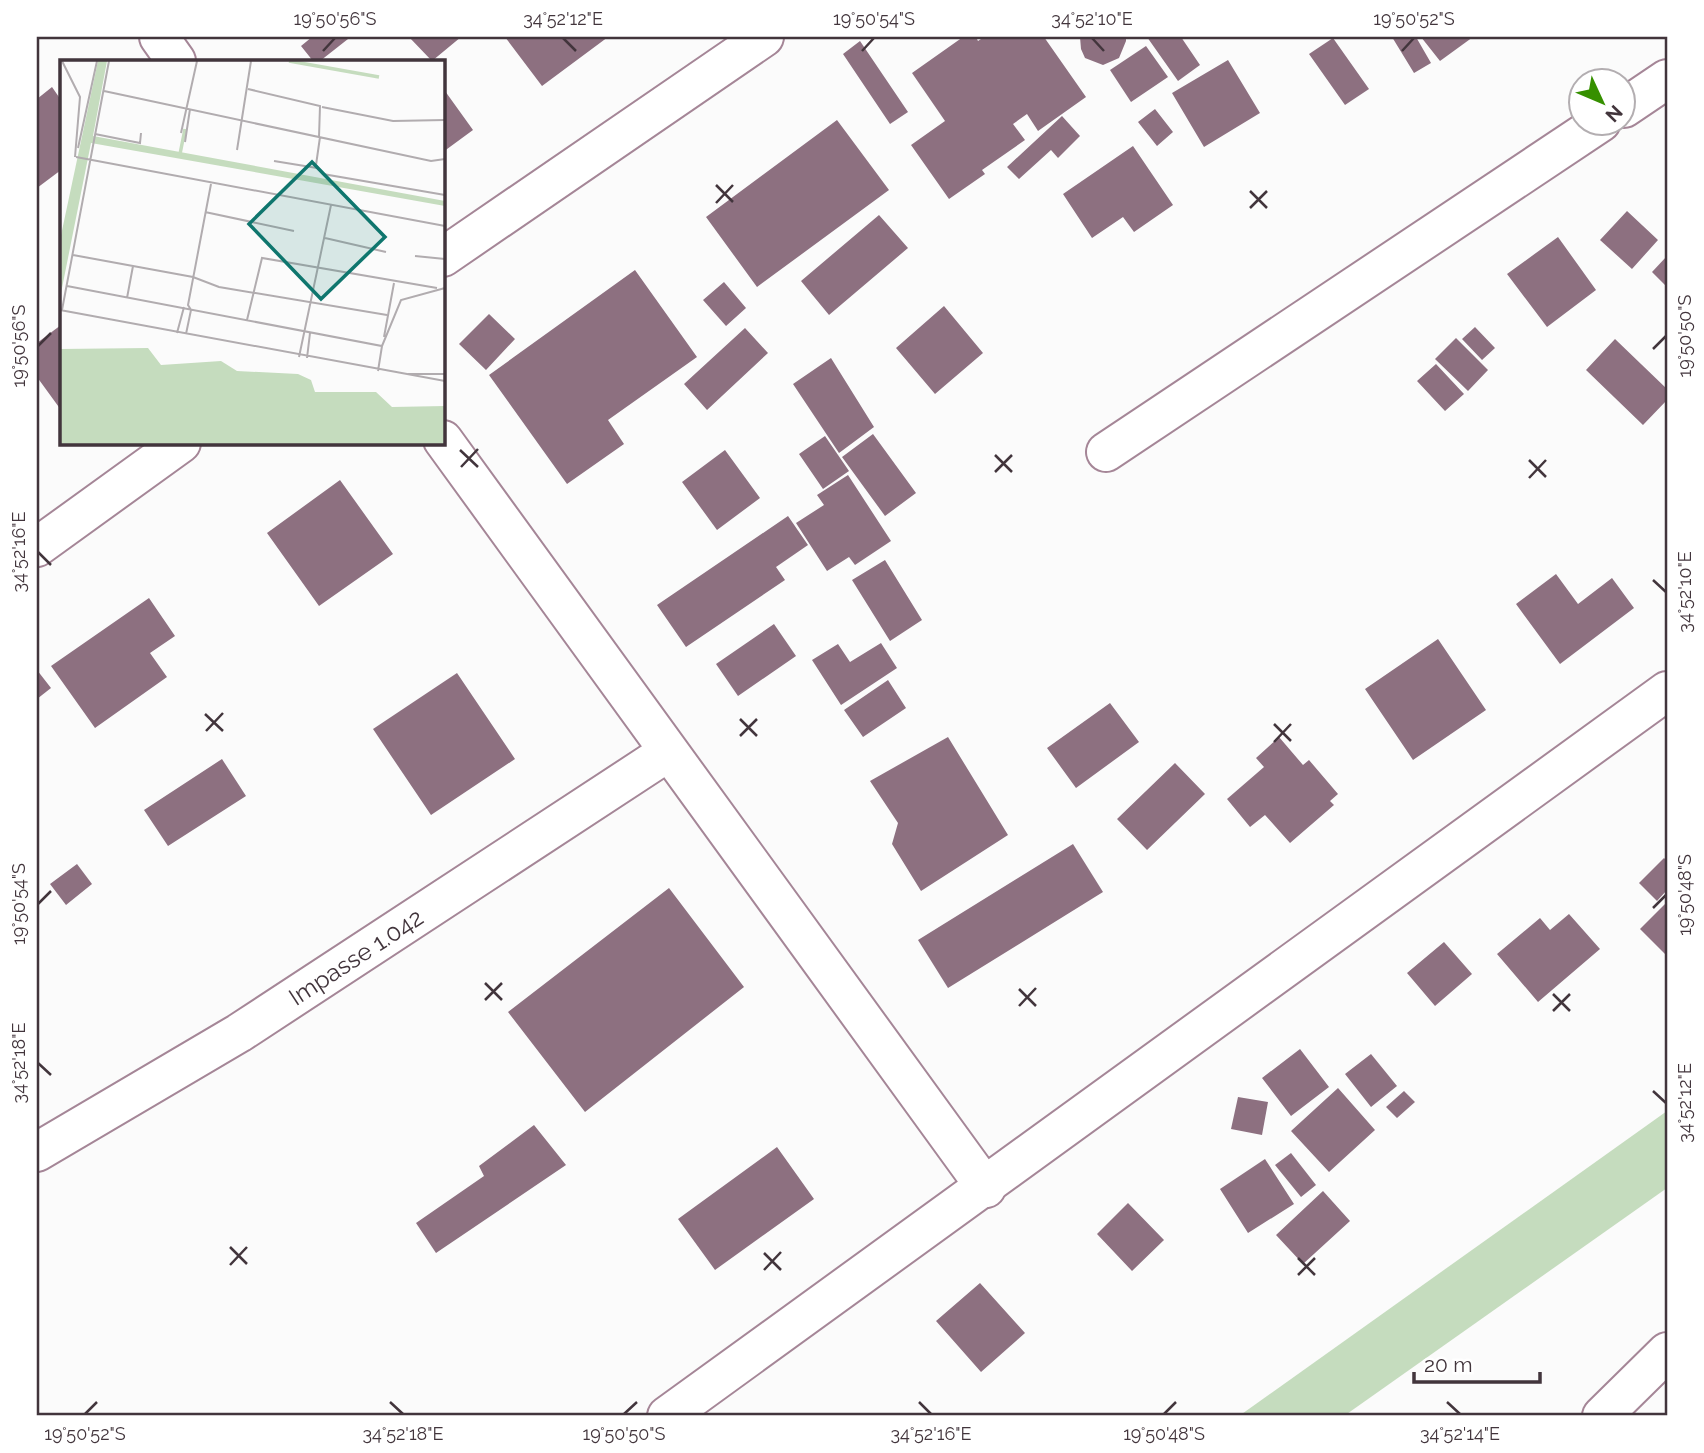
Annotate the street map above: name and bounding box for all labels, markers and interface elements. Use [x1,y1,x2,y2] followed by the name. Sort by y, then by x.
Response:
[294,8,377,29] text: 19°50'56"S
[523,8,603,29] text: 34°52'12"E
[833,8,915,29] text: 19°50'54"S
[1051,8,1133,29] text: 34°52'10"E
[1373,8,1455,29] text: 19°50'52"S
[60,60,444,444] inset map
[1568,66,1638,136] north arrow
[1601,101,1627,127] text: N
[1674,294,1695,378] text: 19°50'50"S
[8,304,29,387] text: 19°50'56"S
[8,511,29,593] text: 34°52'16"E
[1674,551,1695,633] text: 34°52'10"E
[1674,854,1695,936] text: 19°50'48"S
[8,863,29,945] text: 19°50'54"S
[283,902,428,1011] street label: Impasse 1.042
[8,1022,29,1103] text: 34°52'18"E
[1674,1063,1695,1143] text: 34°52'12"E
[1414,1341,1540,1385] scale bar
[1424,1352,1472,1377] text: 20 m
[44,1423,126,1444] text: 19°50'52"S
[363,1423,444,1444] text: 34°52'18"E
[582,1423,666,1444] text: 19°50'50"S
[890,1423,972,1444] text: 34°52'16"E
[1123,1423,1205,1444] text: 19°50'48"S
[1420,1423,1500,1444] text: 34°52'14"E

